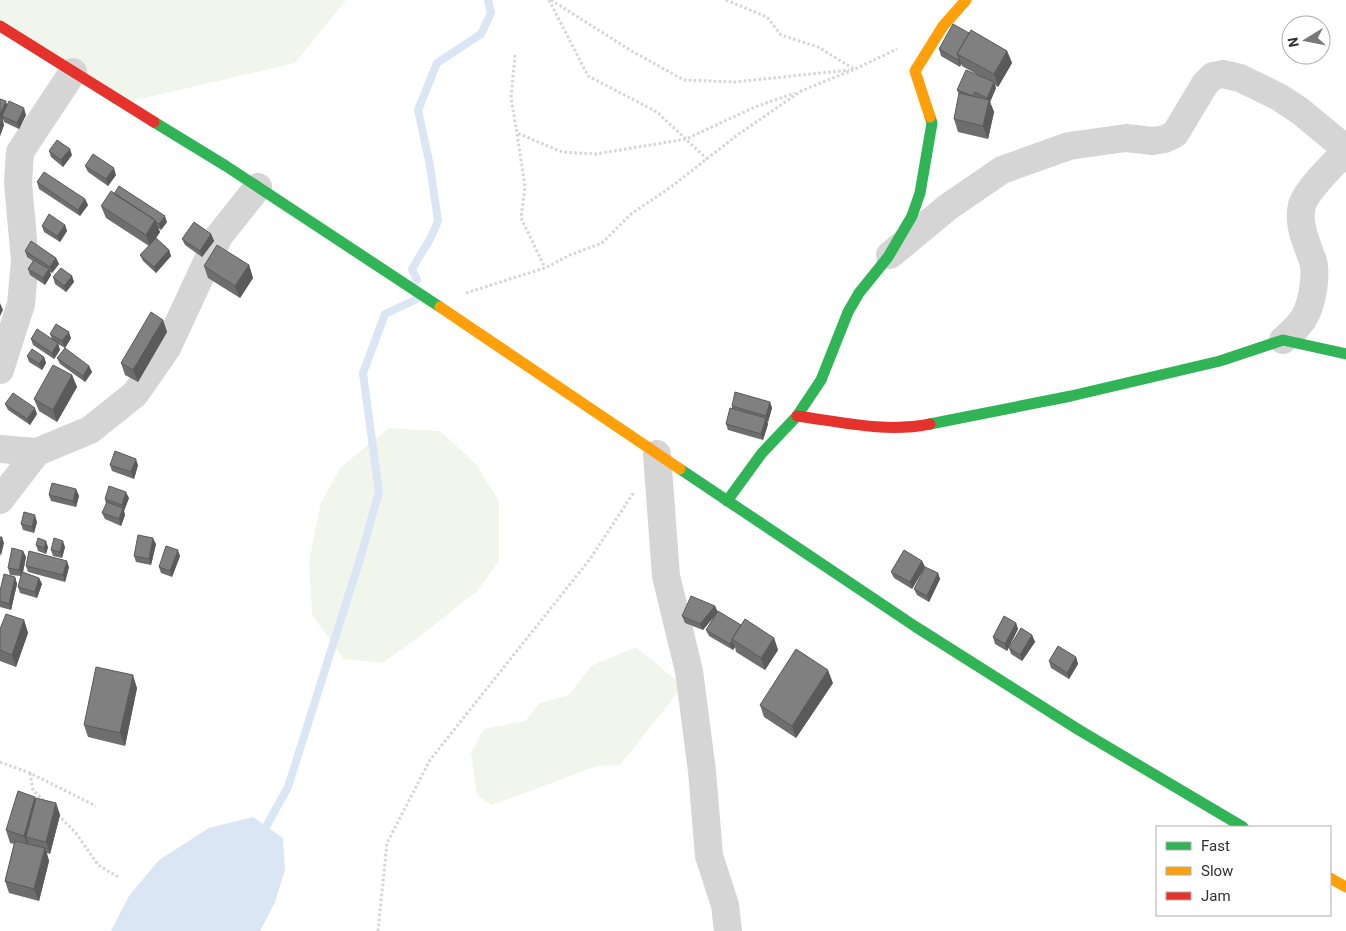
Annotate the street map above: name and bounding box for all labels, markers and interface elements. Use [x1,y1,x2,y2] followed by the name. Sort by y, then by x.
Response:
[1281,15,1331,65] north arrow
[1284,36,1302,49] text: N
[1156,826,1331,916] legend
[1201,837,1230,855] text: Fast
[1201,862,1233,880] text: Slow
[1201,887,1231,905] text: Jam

